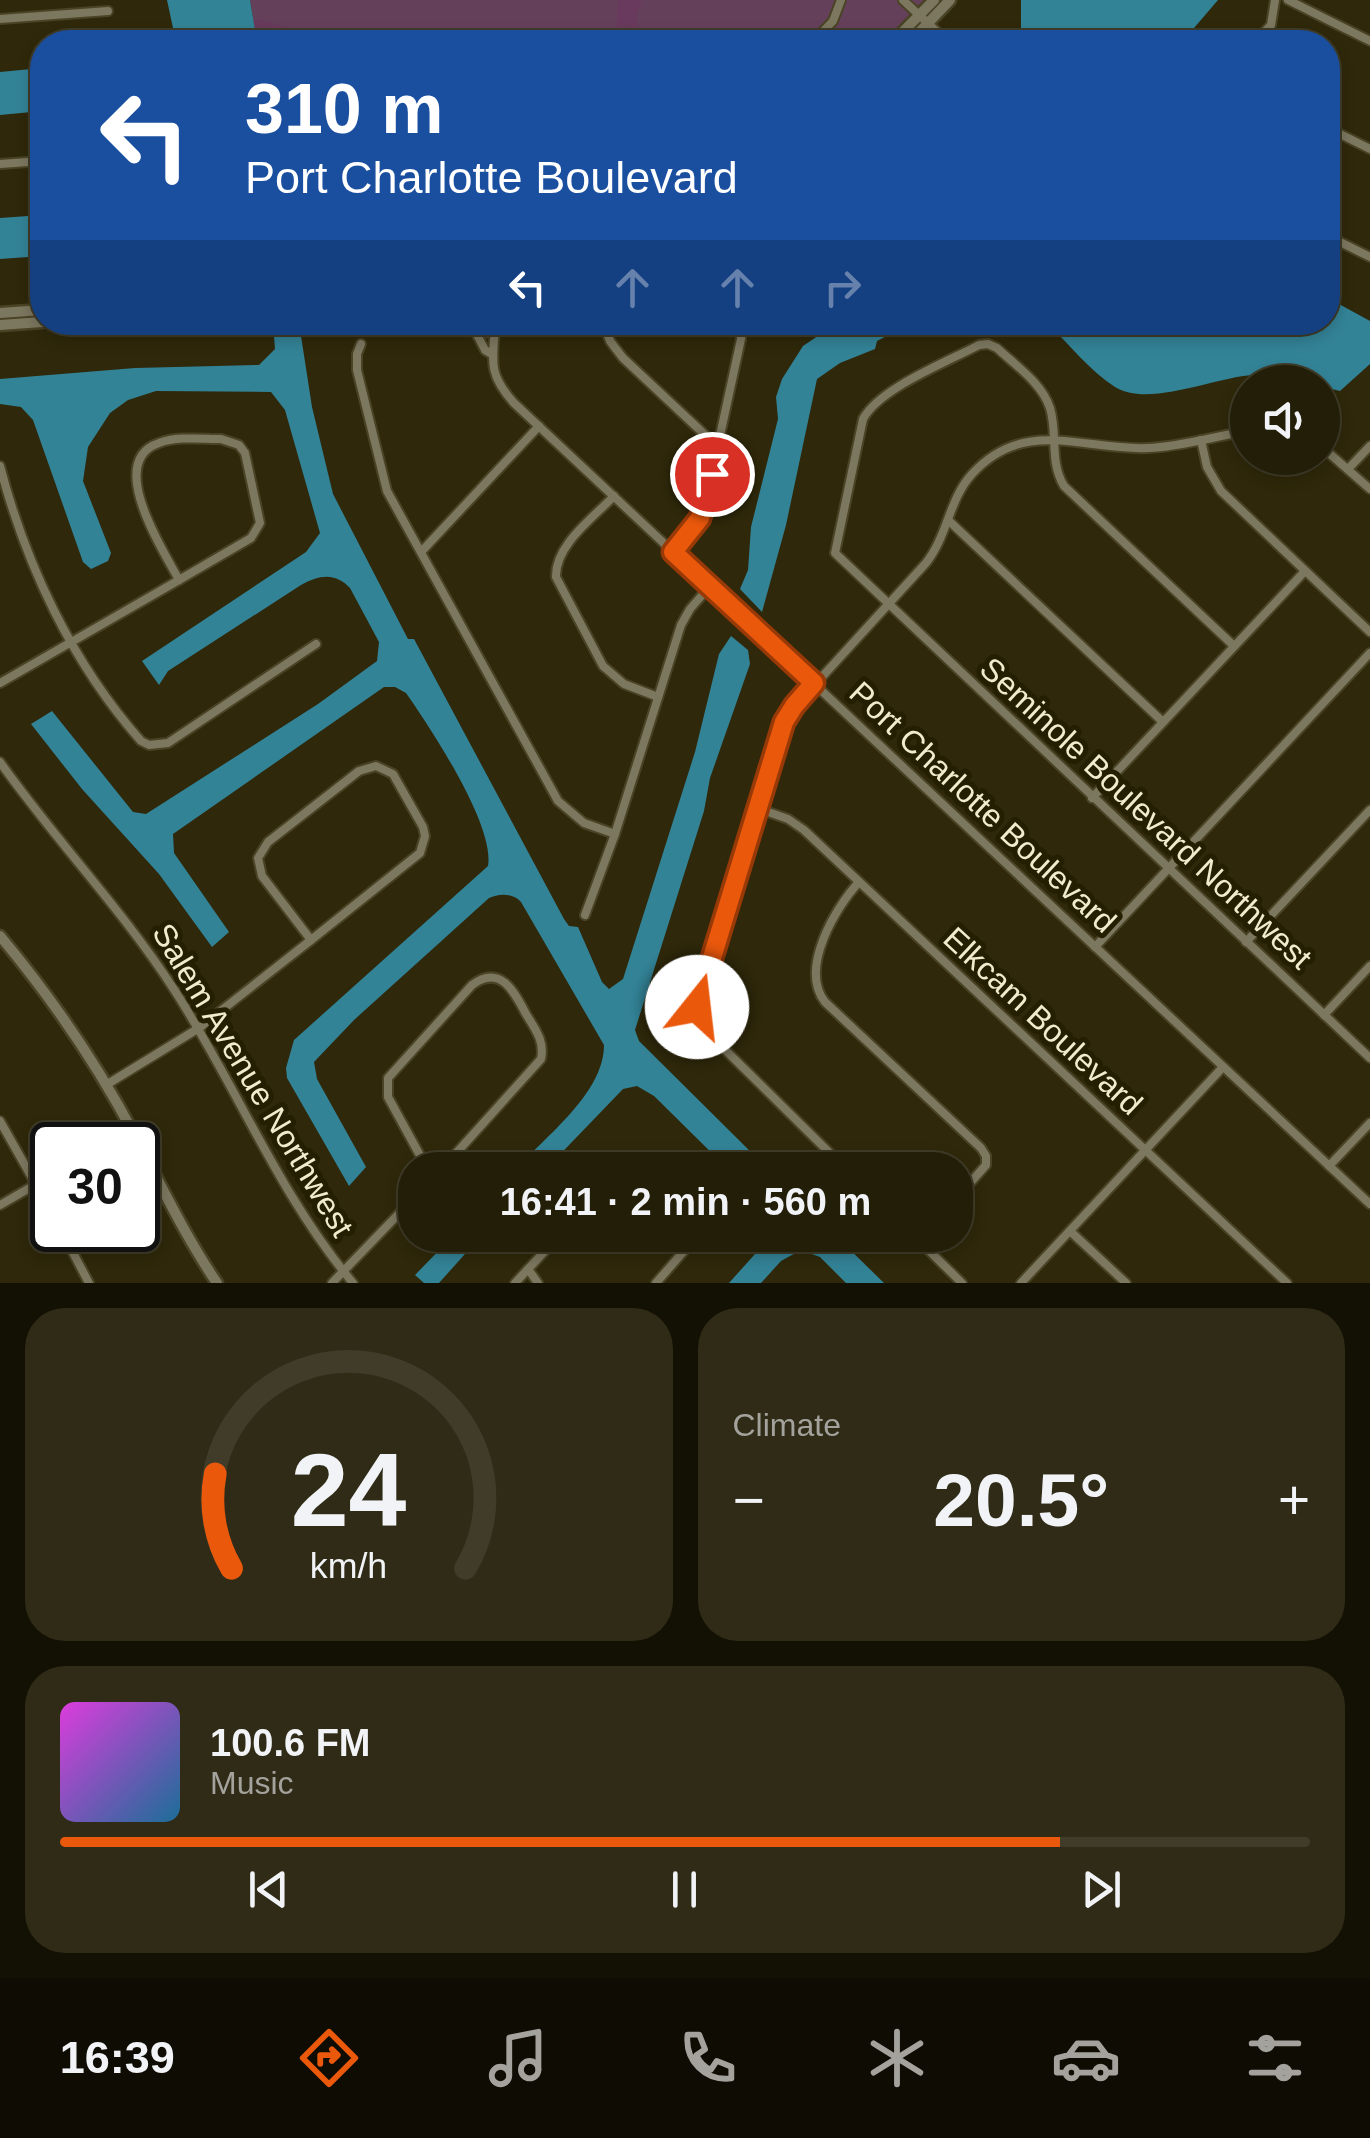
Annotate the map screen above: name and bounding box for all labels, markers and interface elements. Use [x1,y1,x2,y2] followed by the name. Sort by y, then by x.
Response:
[80,70,210,200] icon: left
[245,70,443,148] text: 310 m
[245,152,738,203] text: Port Charlotte Boulevard
[500,260,555,315] icon: left
[605,260,660,315] icon: ahead
[710,260,765,315] icon: ahead
[815,260,870,315] icon: right
[1230,365,1340,475] map controls
[1230,365,1340,475] button: sound
[670,432,755,517] pin
[685,447,740,502] icon: arrive
[973,650,1319,976] street label: Seminole Boulevard Northwest
[843,674,1123,940] street label: Port Charlotte Boulevard
[145,917,361,1243] street label: Salem Avenue Northwest
[936,920,1150,1122] street label: Elkcam Boulevard
[645,955,749,1059] position arrow
[30,1122,160,1252] speed limit sign: 30
[500,1181,871,1223] text: 16:41 · 2 min · 560 m
[733,1407,841,1443] text: Climate
[291,1432,407,1548] text: 24
[933,1458,1109,1542] text: 20.5°
[733,1469,765,1531] text: −
[1278,1469,1310,1531] text: +
[310,1546,387,1586] text: km/h
[210,1722,371,1764] text: 100.6 FM
[210,1765,294,1801] text: Music
[241,1862,296,1917] icon: previous
[657,1862,712,1917] icon: pause
[1074,1862,1129,1917] icon: next
[294,2023,364,2093] icon: directions
[483,2023,553,2093] icon: music
[673,2023,743,2093] icon: phone
[862,2023,932,2093] icon: climate
[1051,2023,1121,2093] icon: car
[1240,2023,1310,2093] icon: filters
[60,2032,175,2083] text: 16:39

